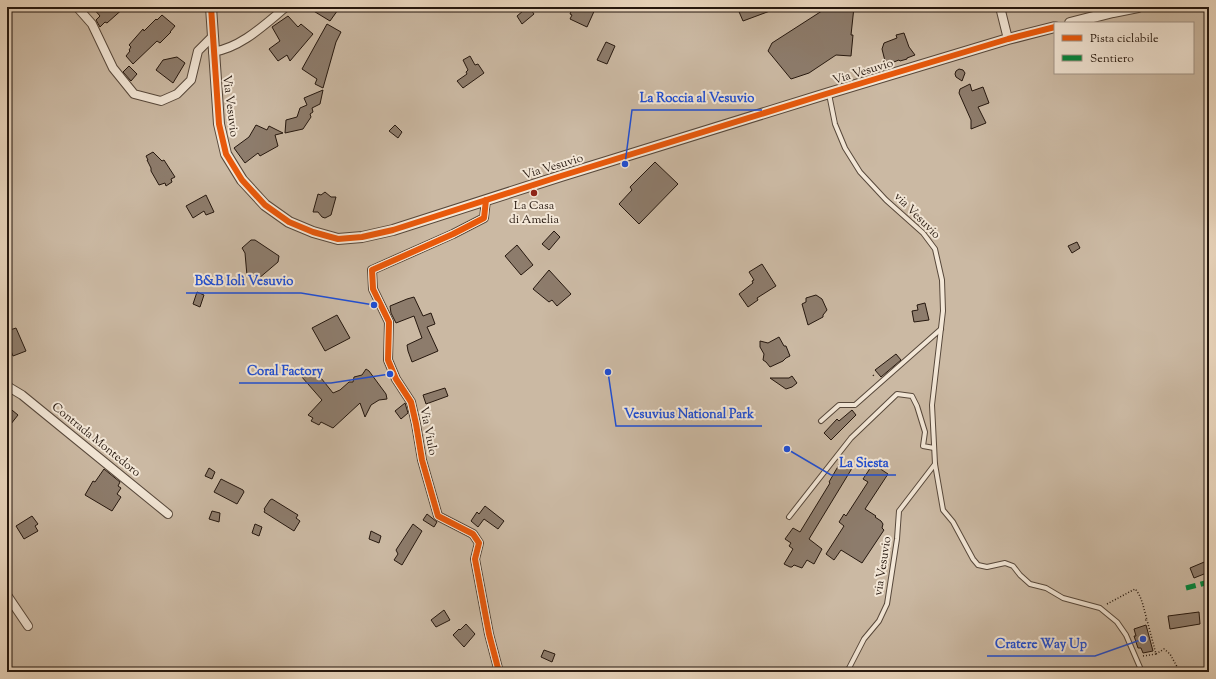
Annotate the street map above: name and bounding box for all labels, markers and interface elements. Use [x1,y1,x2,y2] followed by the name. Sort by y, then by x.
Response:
[1054,22,1194,74] legend
[1090,30,1159,48] text: Pista ciclabile
[1090,50,1134,68] text: Sentiero
[831,54,896,90] street label: Via Vesuvio
[217,74,243,138] street label: Via Vesuvio
[632,85,762,110] callout: La Roccia al Vesuvio
[640,90,754,108] text: La Roccia al Vesuvio
[521,149,586,185] street label: Via Vesuvio
[529,188,539,198] marker: La Casa di Amelia
[890,189,945,244] street label: via Vesuvio
[509,197,560,229] place label: La Casa di Amelia
[186,268,301,293] callout: B&B Iolì Vesuvio
[195,273,293,291] text: B&B Iolì Vesuvio
[239,358,331,383] callout: Coral Factory
[247,363,324,381] text: Coral Factory
[48,398,145,482] street label: Contrada Montedoro
[616,401,762,426] callout: Vesuvius National Park
[414,405,442,457] street label: Via Viulo
[624,406,755,424] text: Vesuvius National Park
[831,450,896,475] callout: La Siesta
[839,455,889,473] text: La Siesta
[869,535,897,597] street label: via Vesuvio
[987,631,1095,656] callout: Cratere Way Up
[995,636,1087,654] text: Cratere Way Up

